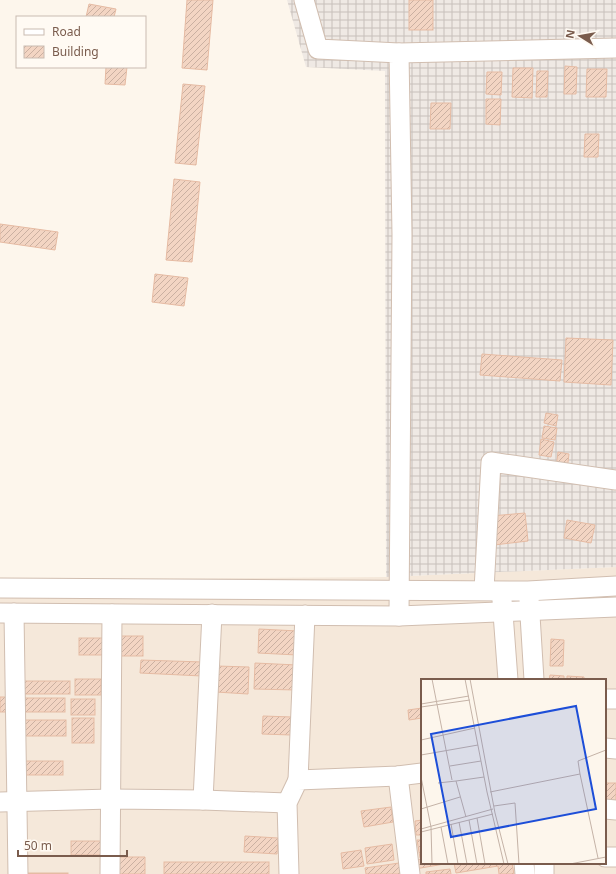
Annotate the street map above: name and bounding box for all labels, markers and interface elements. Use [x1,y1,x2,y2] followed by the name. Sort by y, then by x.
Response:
[16,16,146,68] legend
[560,16,600,56] north arrow
[52,23,81,40] text: Road
[561,28,578,40] text: N
[52,43,99,60] text: Building
[421,679,606,864] inset map
[18,832,127,858] scale bar
[24,837,52,854] text: 50 m

